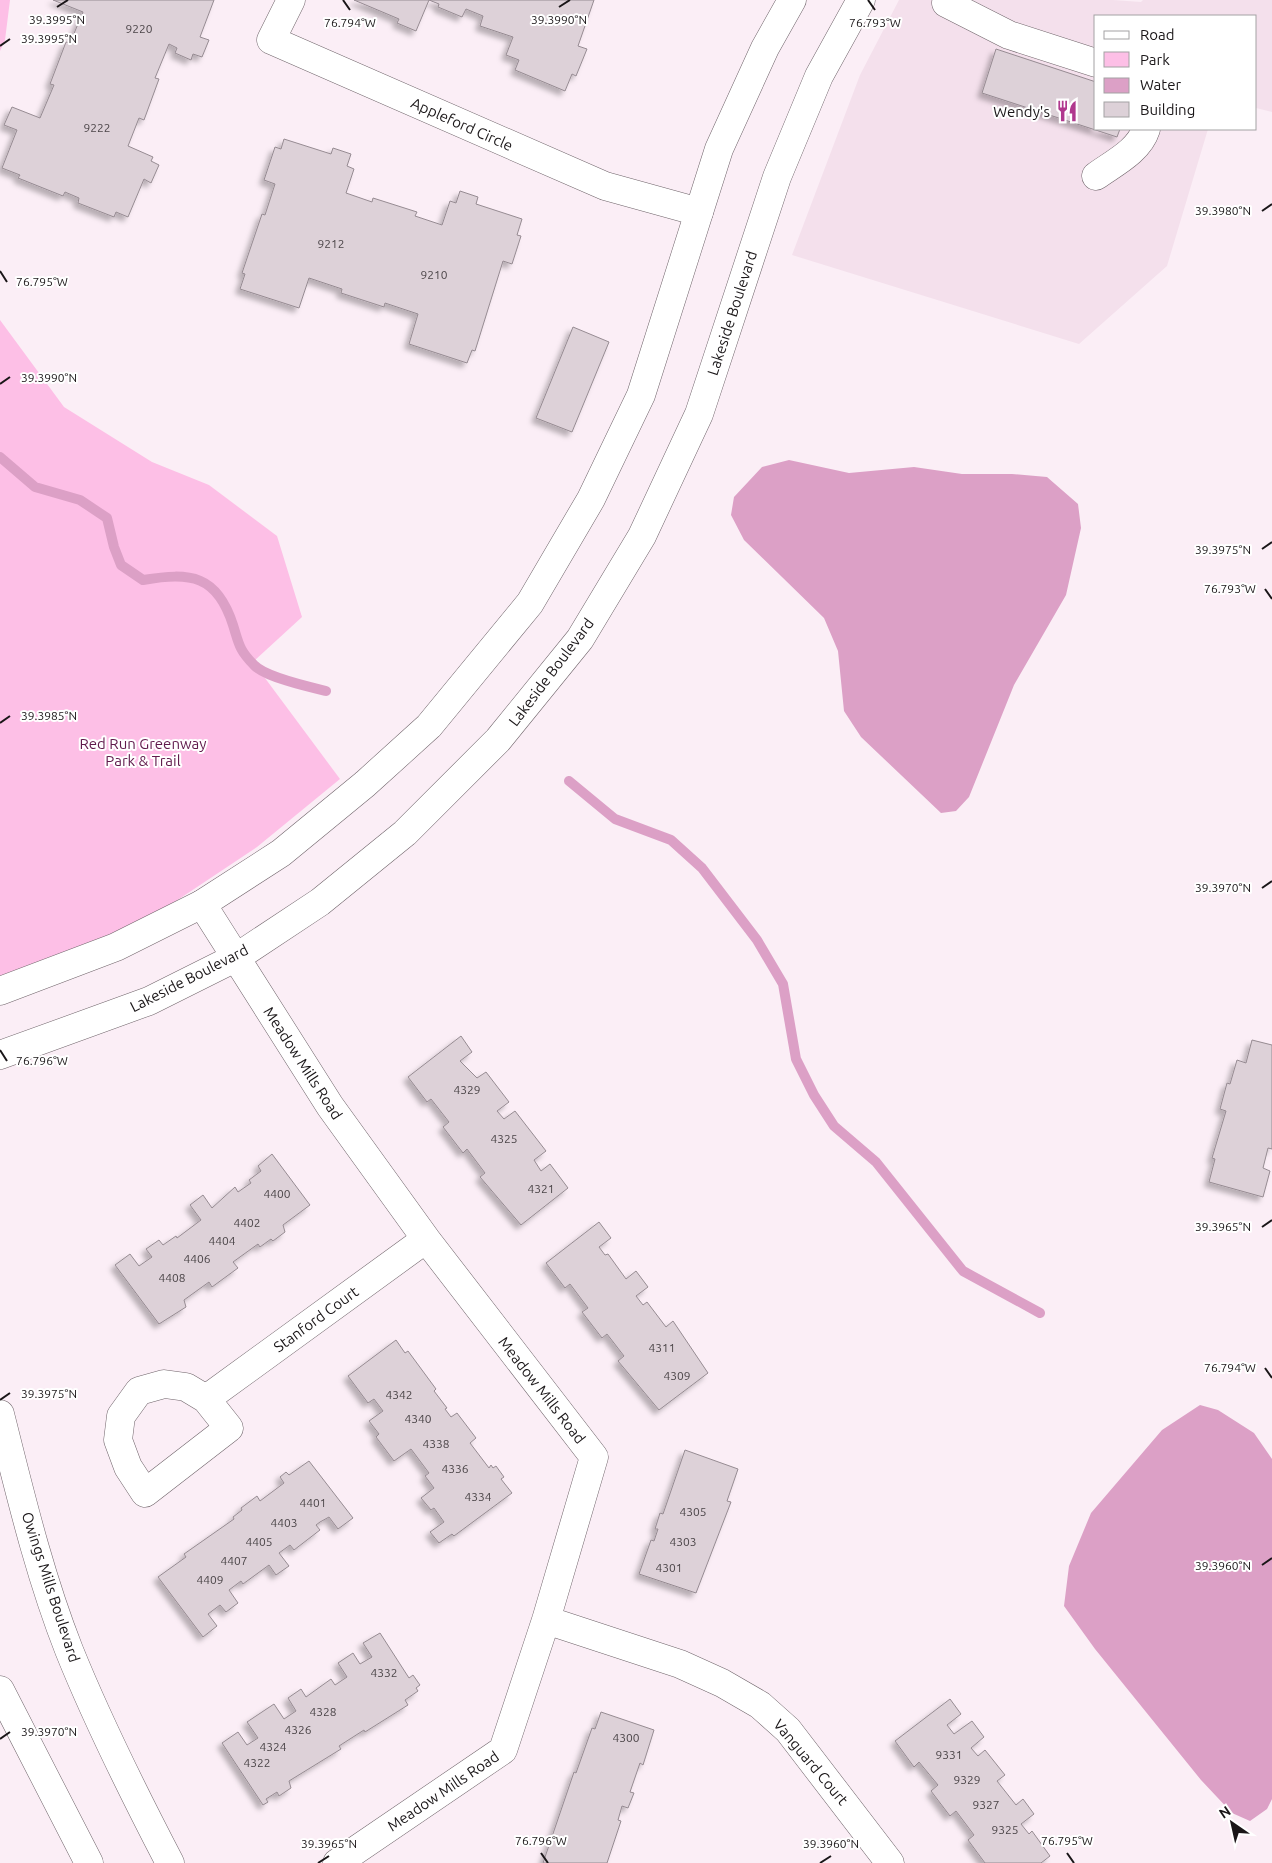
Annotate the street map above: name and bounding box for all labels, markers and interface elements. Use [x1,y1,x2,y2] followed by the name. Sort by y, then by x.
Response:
[29,13,85,26] text: 39.3995°N
[531,13,587,26] text: 39.3990°N
[1094,15,1257,130] legend
[324,16,376,29] text: 76.794°W
[849,16,901,29] text: 76.793°W
[125,22,153,35] house number: 9220
[1140,26,1175,43] text: Road
[21,32,77,45] text: 39.3995°N
[1140,51,1170,68] text: Park
[1140,76,1181,93] text: Water
[408,94,516,154] street label: Appleford Circle
[1054,98,1080,124] restaurant icon: Wendy's
[1140,101,1195,118] text: Building
[993,103,1050,120] place label: Wendy's
[83,121,111,134] house number: 9222
[1195,204,1251,217] text: 39.3980°N
[317,237,345,250] house number: 9212
[704,248,760,378] street label: Lakeside Boulevard
[420,268,448,281] house number: 9210
[16,275,68,288] text: 76.795°W
[21,371,77,384] text: 39.3990°N
[1195,543,1251,556] text: 39.3975°N
[1204,582,1256,595] text: 76.793°W
[505,615,597,729] street label: Lakeside Boulevard
[21,709,77,722] text: 39.3985°N
[80,735,207,769] park label: Red Run Greenway Park & Trail
[1195,881,1251,894] text: 39.3970°N
[127,941,251,1015] street label: Lakeside Boulevard
[260,1004,346,1122] street label: Meadow Mills Road
[16,1054,68,1067] text: 76.796°W
[453,1083,481,1096] house number: 4329
[490,1132,518,1145] house number: 4325
[527,1182,555,1195] house number: 4321
[263,1187,291,1200] house number: 4400
[233,1216,261,1229] house number: 4402
[1195,1220,1251,1233] text: 39.3965°N
[208,1234,236,1247] house number: 4404
[183,1252,211,1265] house number: 4406
[158,1271,186,1284] house number: 4408
[270,1283,362,1355] street label: Stanford Court
[495,1333,589,1447] street label: Meadow Mills Road
[648,1341,676,1354] house number: 4311
[1204,1361,1256,1374] text: 76.794°W
[663,1369,691,1382] house number: 4309
[21,1387,77,1400] text: 39.3975°N
[385,1388,413,1401] house number: 4342
[404,1412,432,1425] house number: 4340
[422,1437,450,1450] house number: 4338
[441,1462,469,1475] house number: 4336
[464,1490,492,1503] house number: 4334
[299,1496,327,1509] house number: 4401
[679,1505,707,1518] house number: 4305
[19,1510,83,1664] street label: Owings Mills Boulevard
[270,1516,298,1529] house number: 4403
[245,1535,273,1548] house number: 4405
[669,1535,697,1548] house number: 4303
[220,1554,248,1567] house number: 4407
[1195,1559,1251,1572] text: 39.3960°N
[655,1561,683,1574] house number: 4301
[196,1573,224,1586] house number: 4409
[370,1666,398,1679] house number: 4332
[309,1705,337,1718] house number: 4328
[770,1716,852,1808] street label: Vanguard Court
[284,1723,312,1736] house number: 4326
[21,1725,77,1738] text: 39.3970°N
[612,1731,640,1744] house number: 4300
[259,1740,287,1753] house number: 4324
[384,1747,502,1835] street label: Meadow Mills Road
[935,1748,963,1761] house number: 9331
[243,1756,271,1769] house number: 4322
[953,1773,981,1786] house number: 9329
[972,1798,1000,1811] house number: 9327
[1207,1798,1257,1848] north arrow
[1216,1803,1234,1822] text: N
[991,1823,1019,1836] house number: 9325
[515,1834,567,1847] text: 76.796°W
[1041,1834,1093,1847] text: 76.795°W
[301,1837,357,1850] text: 39.3965°N
[803,1837,859,1850] text: 39.3960°N

